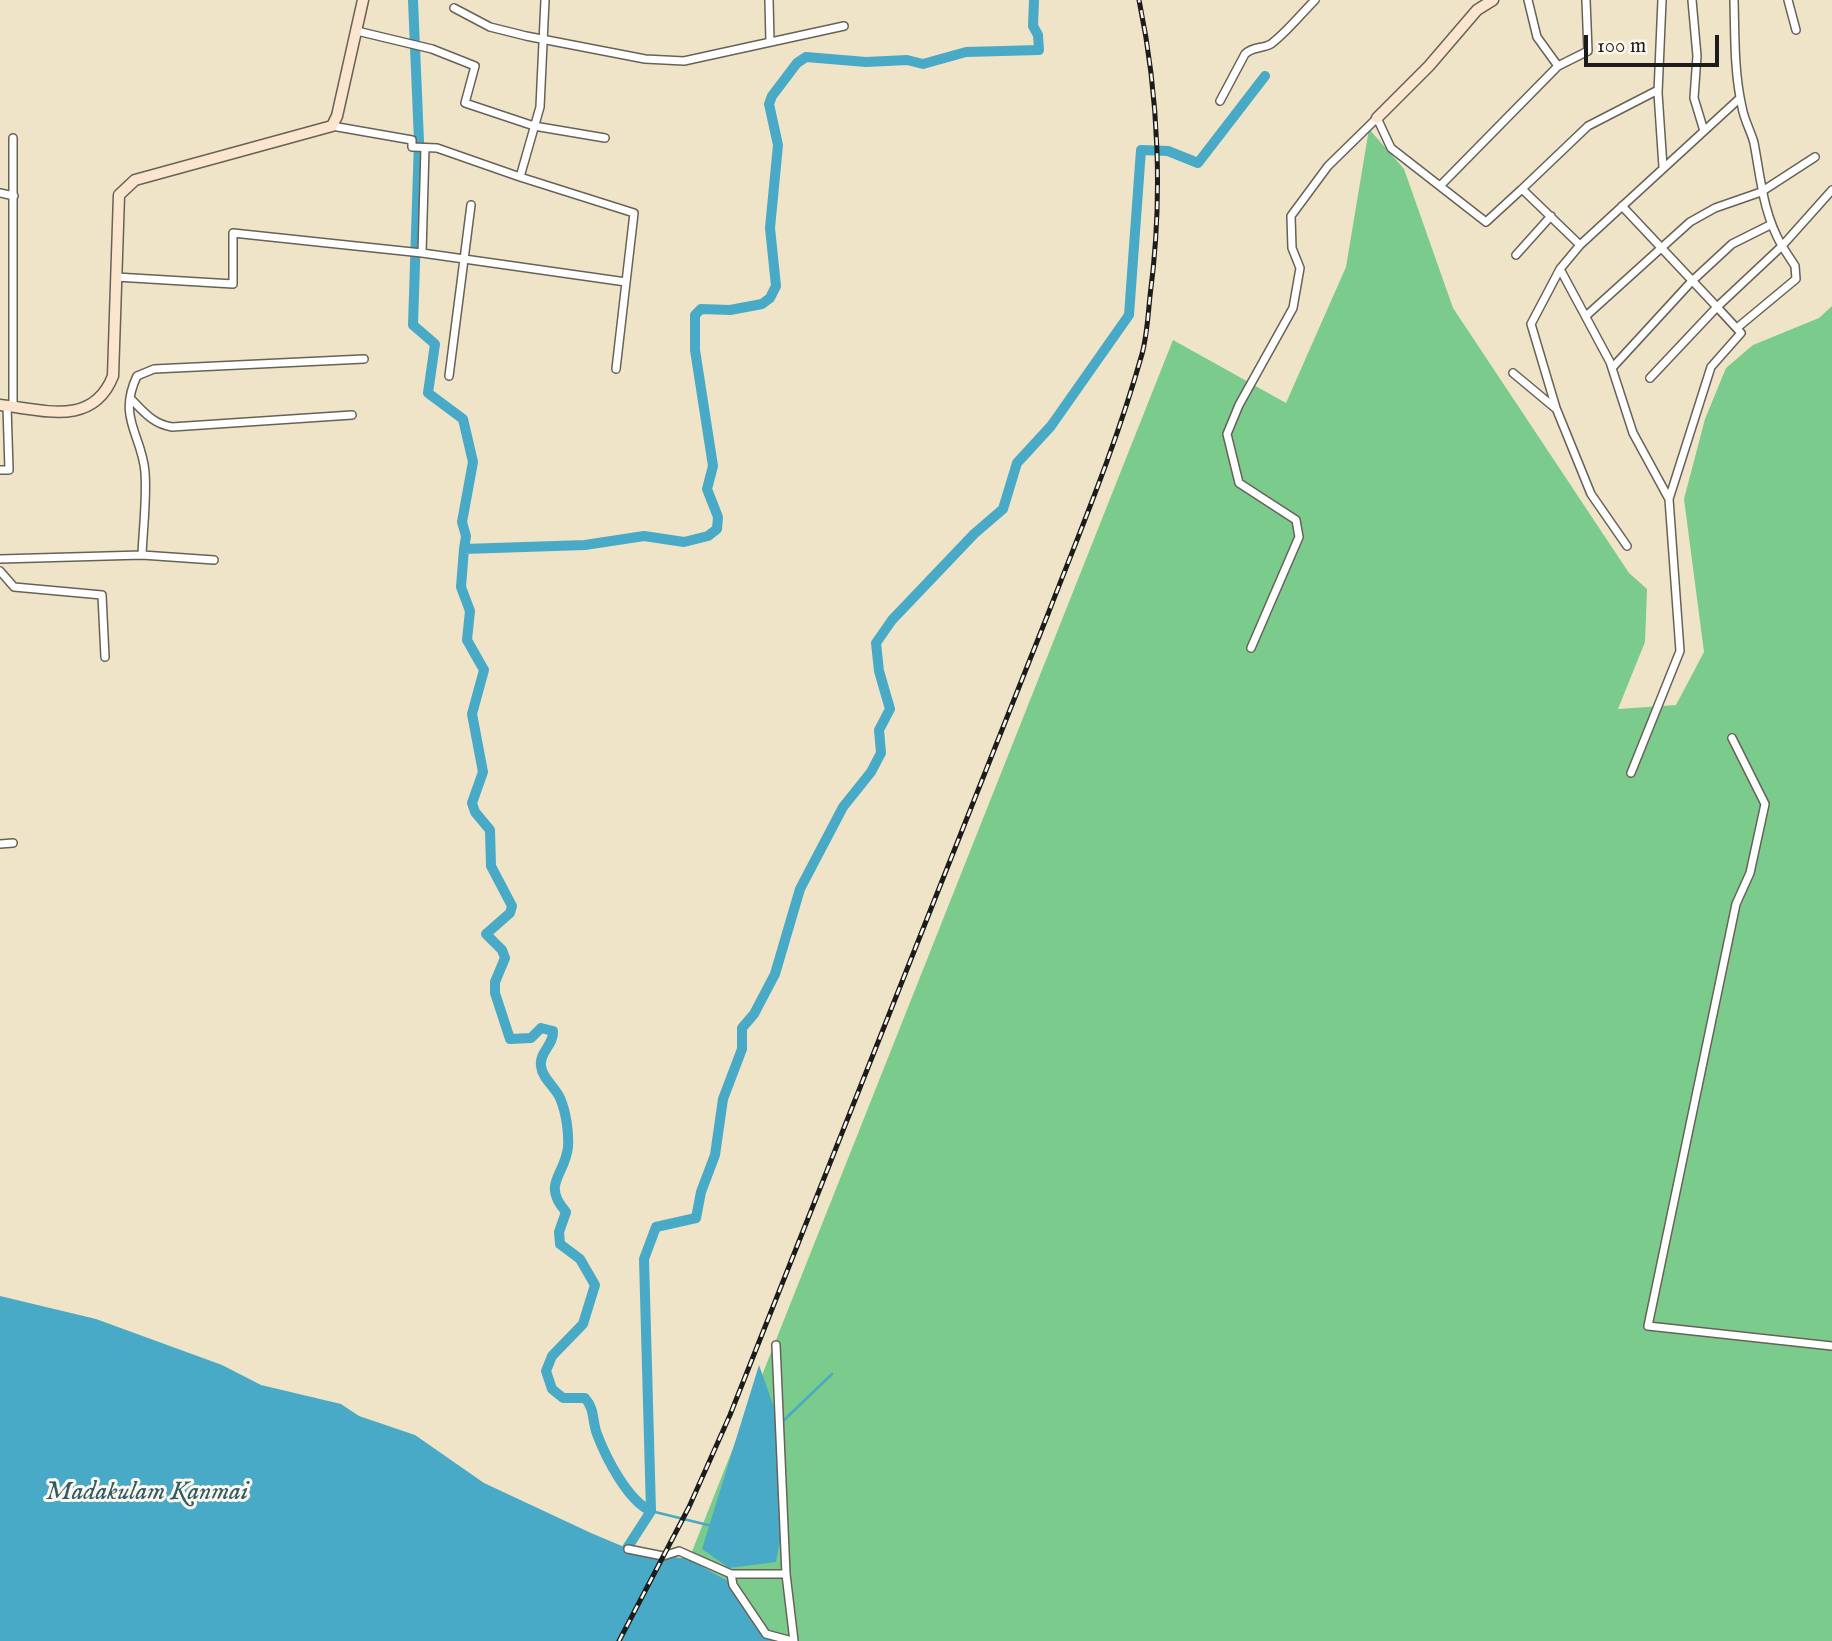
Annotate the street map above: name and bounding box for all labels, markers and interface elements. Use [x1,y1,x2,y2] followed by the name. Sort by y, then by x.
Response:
[1587,21,1722,65] scale bar
[1597,33,1646,60] text: 100 m
[46,1478,248,1510] water label: Madakulam Kanmai

